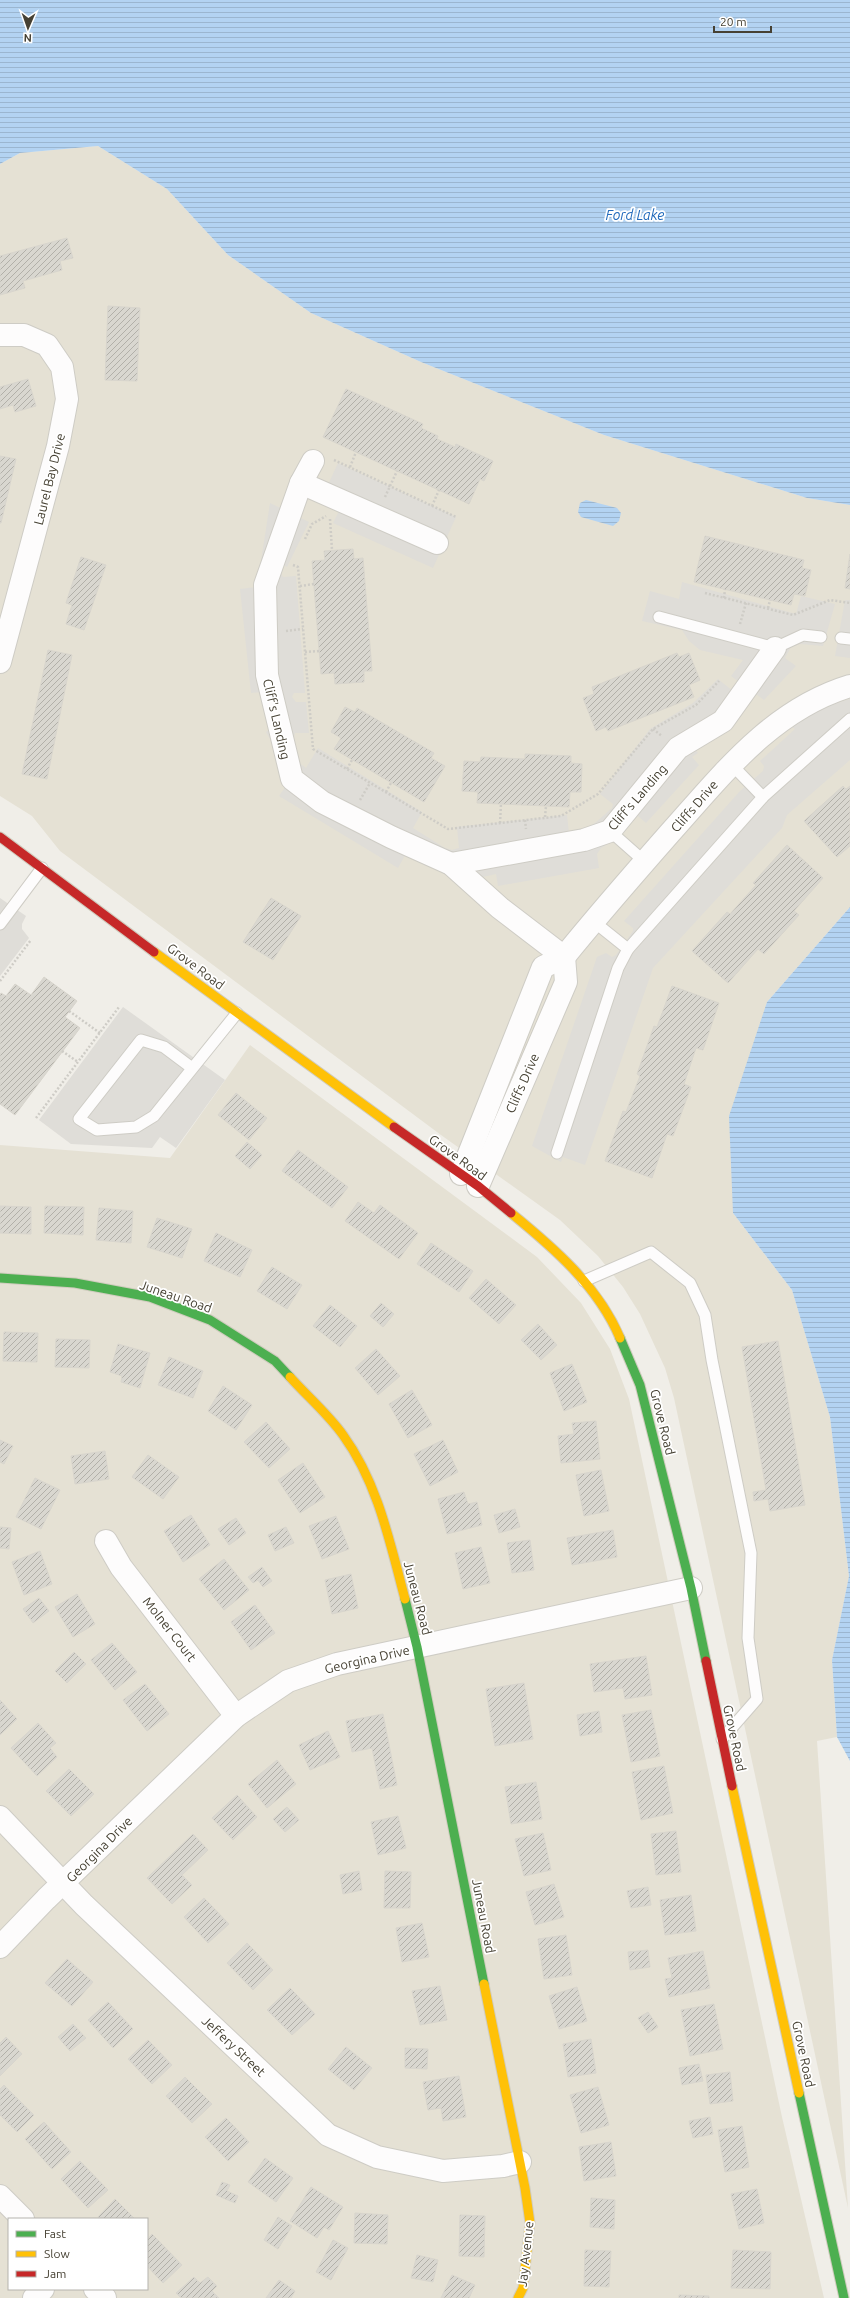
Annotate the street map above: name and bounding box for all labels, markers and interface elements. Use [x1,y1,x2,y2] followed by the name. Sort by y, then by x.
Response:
[8,8,48,48] north arrow
[714,8,771,34] scale bar
[720,15,747,28] text: 20 m
[23,32,32,44] text: N
[606,207,664,223] water label: Ford Lake
[31,432,67,526] street label: Laurel Bay Drive
[261,677,293,761] street label: Cliff's Landing
[605,761,669,833] street label: Cliff's Landing
[668,777,720,835] street label: Cliffs Drive
[165,940,227,992] street label: Grove Road
[503,1051,541,1115] street label: Cliffs Drive
[427,1131,489,1183] street label: Grove Road
[138,1277,214,1315] street label: Juneau Road
[648,1388,678,1456] street label: Grove Road
[401,1560,435,1636] street label: Juneau Road
[141,1594,199,1664] street label: Molner Court
[323,1642,411,1676] street label: Georgina Drive
[721,1704,749,1772] street label: Grove Road
[63,1813,135,1885] street label: Georgina Drive
[470,1878,498,1954] street label: Juneau Road
[199,2013,269,2079] street label: Jeffery Street
[790,2020,818,2088] street label: Grove Road
[8,2218,148,2290] legend
[515,2220,535,2288] street label: Jay Avenue
[44,2227,66,2240] text: Fast
[44,2247,70,2260] text: Slow
[44,2267,66,2280] text: Jam

